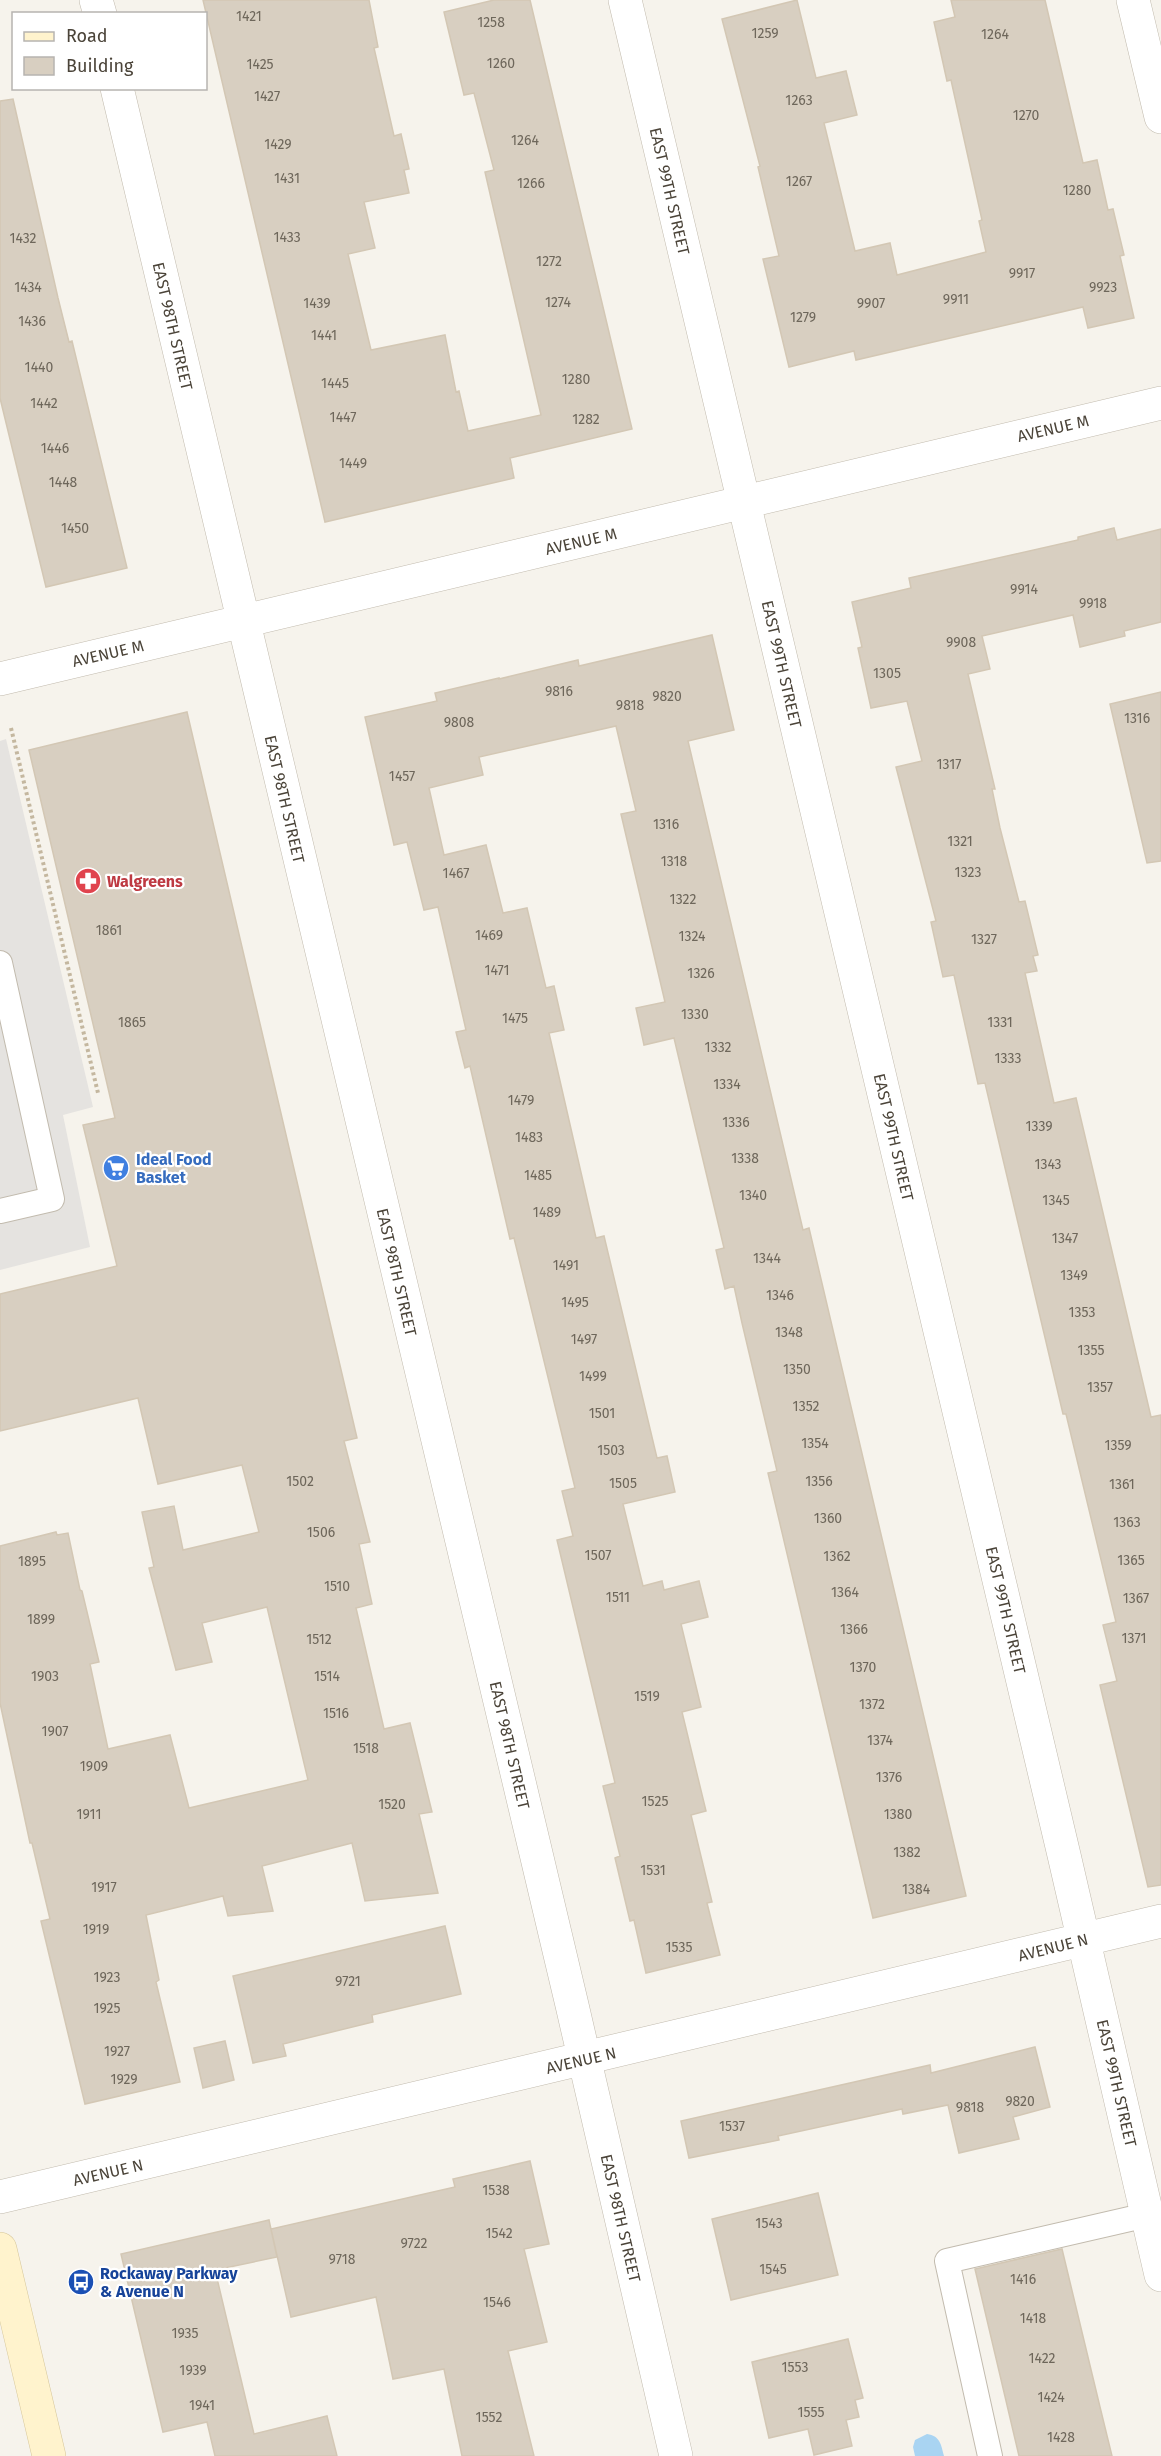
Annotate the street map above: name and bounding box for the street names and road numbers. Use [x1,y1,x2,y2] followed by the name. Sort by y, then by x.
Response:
[646,126,694,257] street label: EAST 99TH STREET
[149,260,197,393] street label: EAST 98TH STREET
[1015,411,1091,446] street label: AVENUE M
[543,524,619,559] street label: AVENUE M
[758,599,806,730] street label: EAST 99TH STREET
[70,636,146,671] street label: AVENUE M
[261,733,309,866] street label: EAST 98TH STREET
[870,1072,918,1203] street label: EAST 99TH STREET
[373,1206,421,1339] street label: EAST 98TH STREET
[982,1545,1030,1676] street label: EAST 99TH STREET
[486,1679,534,1812] street label: EAST 98TH STREET
[1016,1930,1090,1965] street label: AVENUE N
[1093,2018,1141,2149] street label: EAST 99TH STREET
[544,2043,618,2078] street label: AVENUE N
[597,2152,645,2285] street label: EAST 98TH STREET
[71,2155,145,2190] street label: AVENUE N

